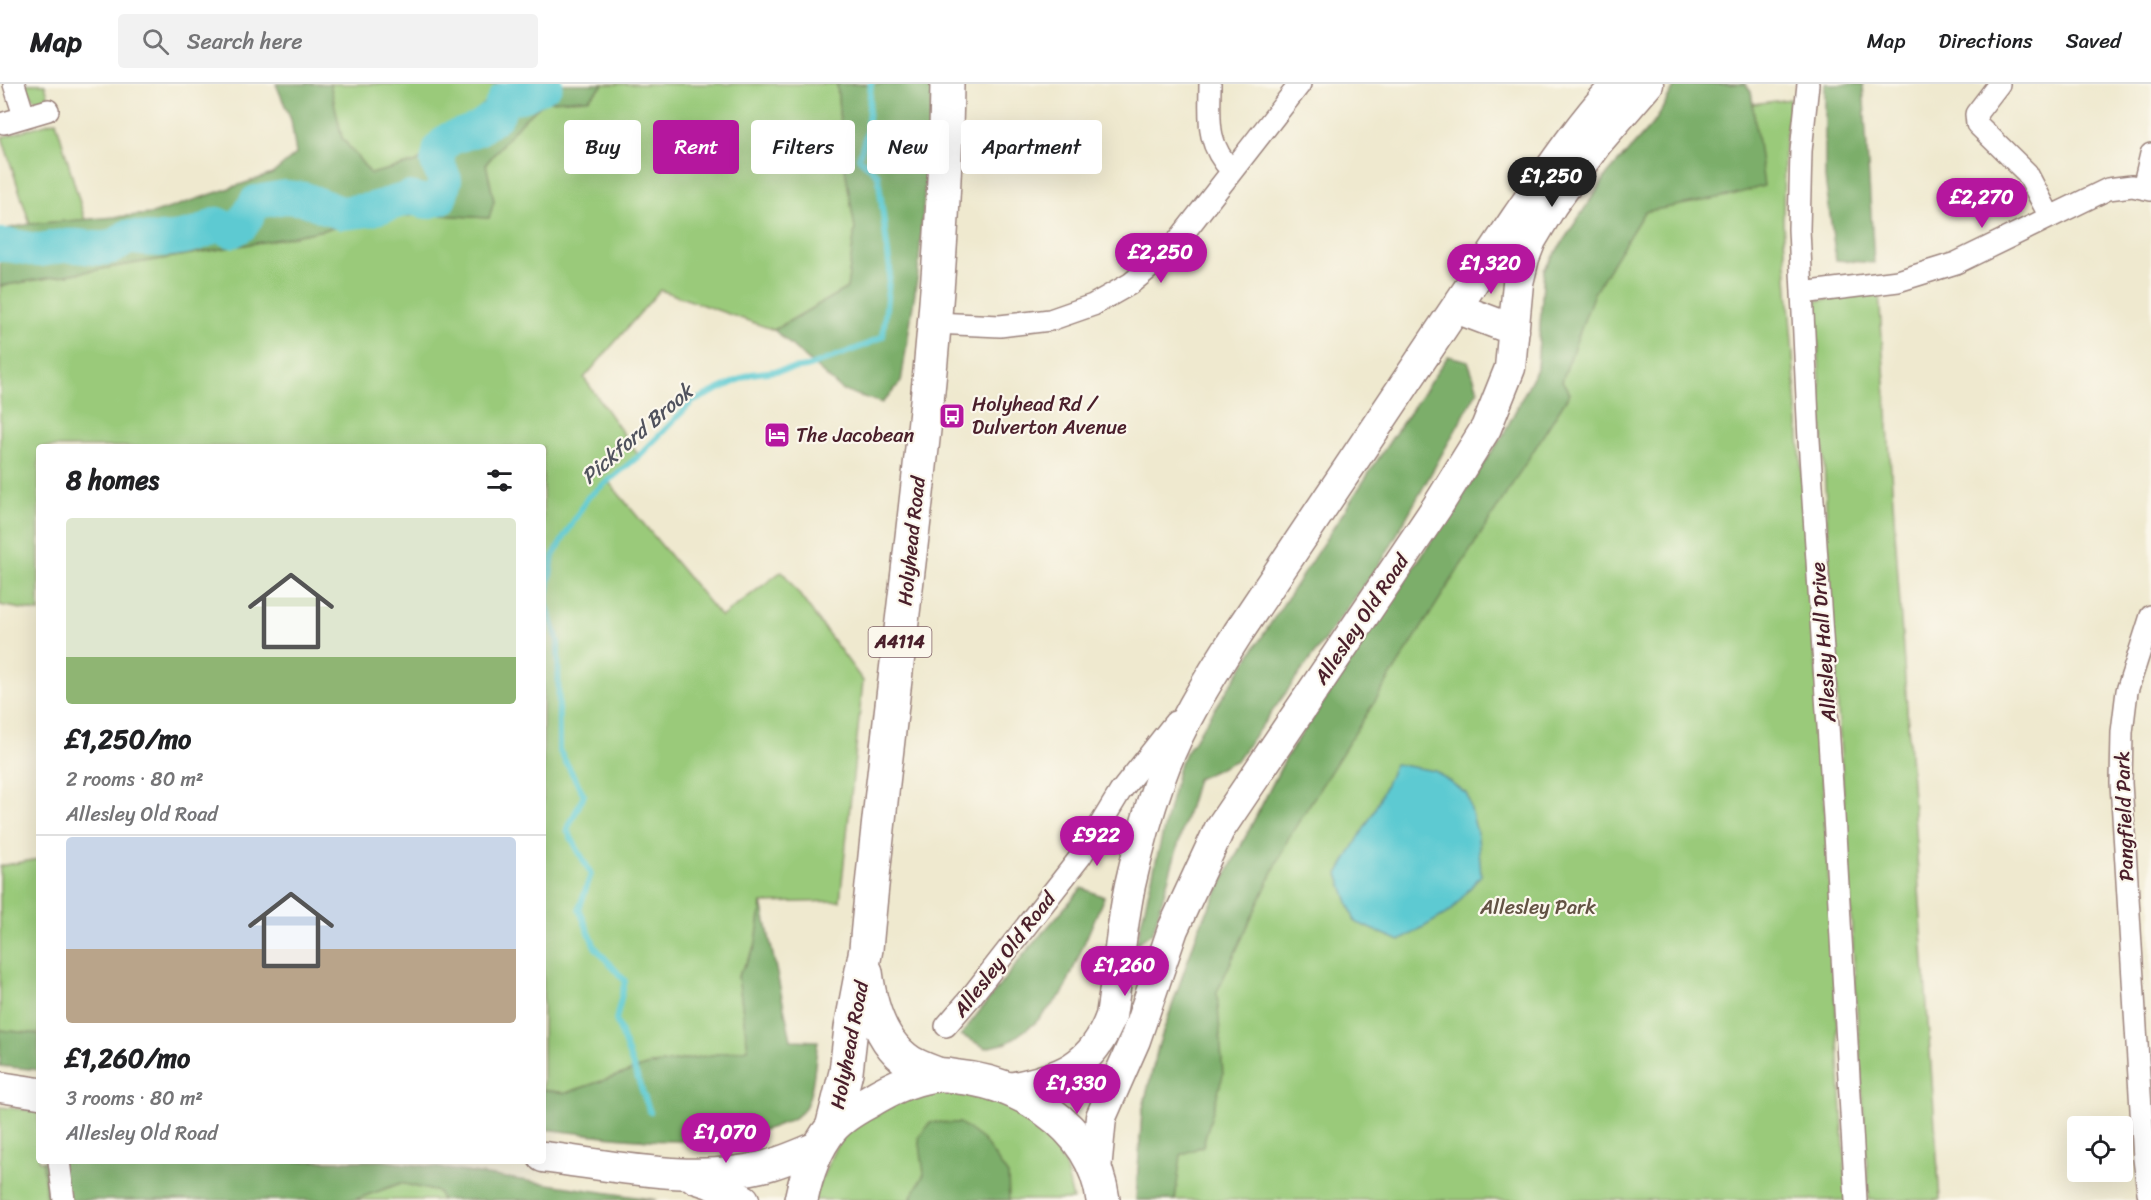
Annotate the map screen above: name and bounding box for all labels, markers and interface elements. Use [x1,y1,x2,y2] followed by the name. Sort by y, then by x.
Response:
[118,14,538,68] search box
[30,17,82,66] text: Map
[187,22,303,61] text: Search here
[1867,22,1905,60] text: Map
[1938,22,2033,60] text: Directions
[2066,22,2121,60] text: Saved
[139,25,172,58] icon: search
[564,120,641,174] chip: Buy
[653,120,739,174] chip: Rent
[751,120,855,174] chip: Filters
[867,120,949,174] chip: New
[961,120,1102,174] chip: Apartment
[1503,157,1601,208] pin: £1,250
[1522,159,1582,194] text: £1,250
[1933,178,2031,229] pin: £2,270
[1950,180,2014,215] text: £2,270
[1112,233,1210,284] pin: £2,250
[1129,235,1193,270] text: £2,250
[1442,244,1540,295] pin: £1,320
[1461,246,1521,281] text: £1,320
[572,372,704,494] water label: Pickford Brook
[972,387,1127,445] place label: Holyhead Rd / Dulverton Avenue
[937,401,967,431] bus stop icon: Holyhead Rd / Dulverton Avenue
[796,418,914,453] place label: The Jacobean
[762,420,792,450] hotel icon: The Jacobean
[66,457,159,503] text: 8 homes
[483,464,516,497] icon: filters
[887,473,936,607] street label: Holyhead Road
[1304,545,1419,693] street label: Allesley Old Road
[237,557,345,665] icon: home
[1800,561,1847,724] street label: Allesley Hall Drive
[868,627,932,657] road number: A4114
[66,716,191,762] text: £1,250/mo
[2105,750,2144,882] street label: Pangfield Park
[66,762,204,797] text: 2 rooms · 80 m²
[66,797,218,832] text: Allesley Old Road
[1061,816,1133,867] pin: £922
[1074,818,1120,853] text: £922
[237,876,345,984] icon: home
[943,883,1066,1026] street label: Allesley Old Road
[1479,890,1596,925] park label: Allesley Park
[1076,946,1174,997] pin: £1,260
[1095,948,1155,983] text: £1,260
[820,977,879,1112] street label: Holyhead Road
[66,1035,190,1081] text: £1,260/mo
[1028,1064,1126,1115] pin: £1,330
[1047,1066,1107,1101] text: £1,330
[66,1081,203,1116] text: 3 rooms · 80 m²
[677,1113,775,1164] pin: £1,070
[695,1115,757,1150] text: £1,070
[66,1116,218,1151] text: Allesley Old Road
[2067,1116,2133,1182] map controls
[2067,1116,2133,1182] button: locate

